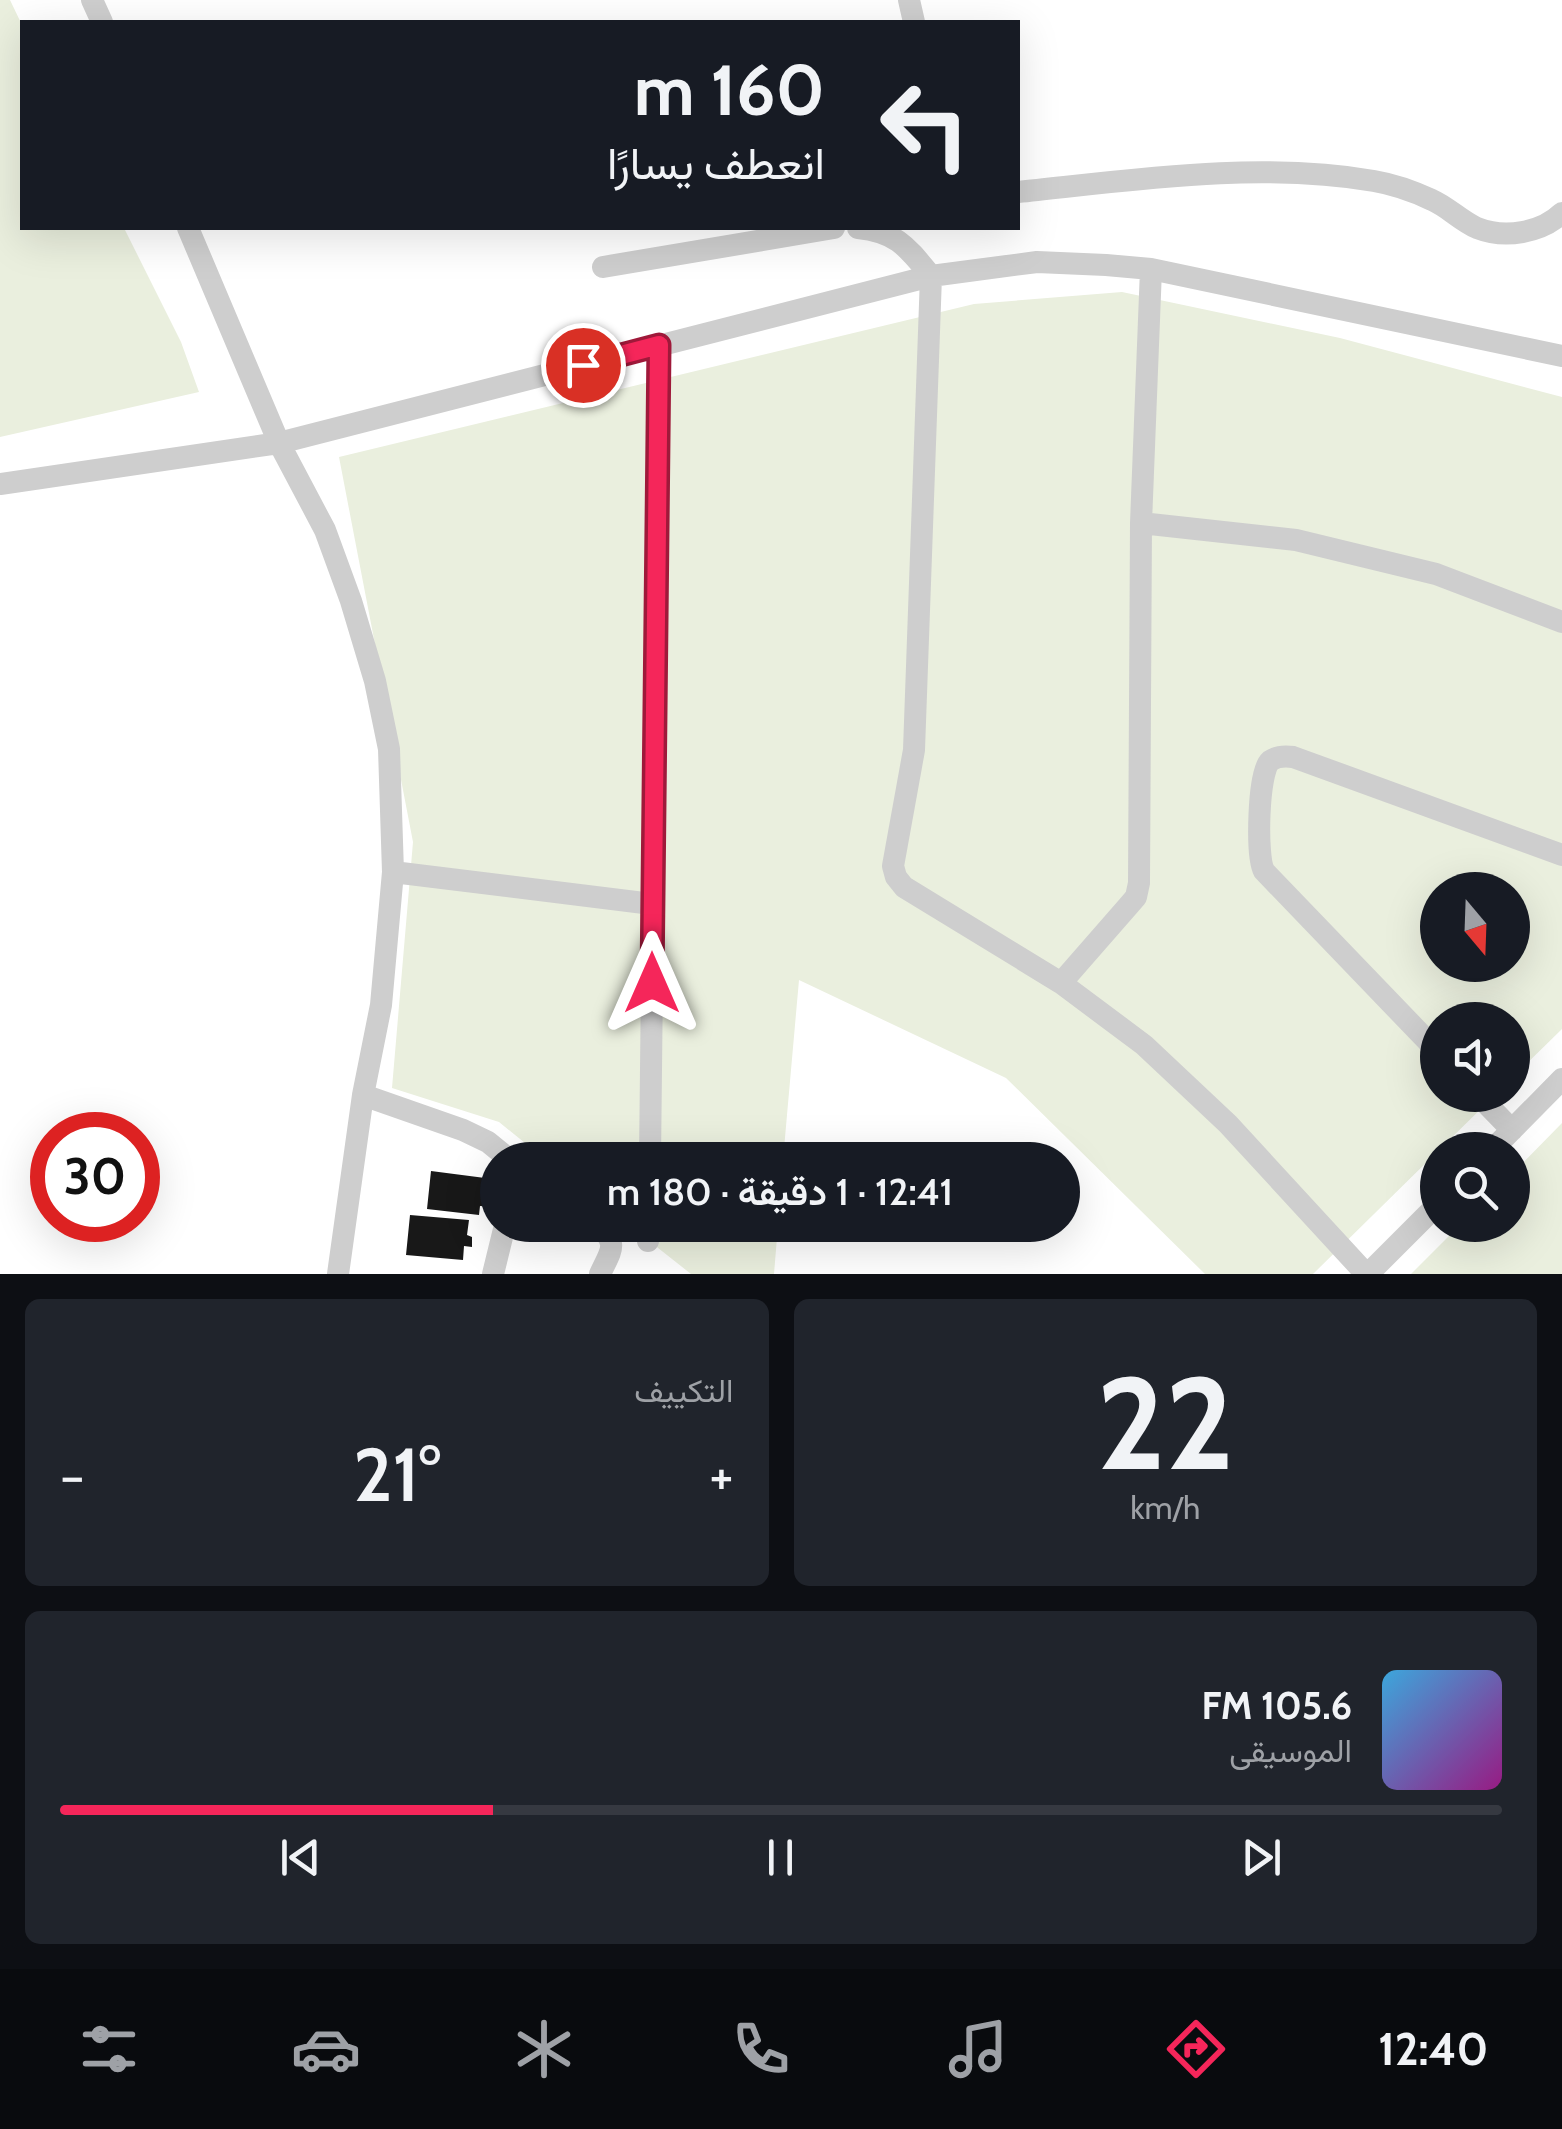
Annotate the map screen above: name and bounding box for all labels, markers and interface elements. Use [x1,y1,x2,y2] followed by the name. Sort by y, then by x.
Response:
[634,47,825,133] text: 160 m
[860,60,990,190] icon: left
[607,136,825,190] text: انعطف يسارًا
[541,323,626,408] pin
[556,338,611,393] icon: arrive
[1420,872,1530,982] north arrow
[1420,872,1530,1242] map controls
[600,931,704,1035] position arrow
[1420,1002,1530,1112] button: sound
[30,1112,160,1242] speed limit sign: 30
[1420,1132,1530,1242] button: search
[607,1168,953,1215] text: 12:41 · 1 دقيقة · 180 m
[1096,1344,1234,1502] text: 22
[634,1371,734,1410] text: التكييف
[353,1429,441,1520] text: 21°
[60,1442,84,1509] text: −
[709,1442,734,1509] text: +
[1130,1488,1200,1527] text: km/h
[1201,1682,1352,1729] text: 105.6 FM
[1229,1731,1352,1770] text: الموسيقى
[273,1830,328,1885] icon: previous
[753,1830,808,1885] icon: pause
[1234,1830,1289,1885] icon: next
[74,2014,144,2084] icon: filters
[291,2014,361,2084] icon: car
[509,2014,579,2084] icon: climate
[726,2014,796,2084] icon: phone
[943,2014,1013,2084] icon: music
[1161,2014,1231,2084] icon: directions
[1378,2022,1488,2076] text: 12:40

